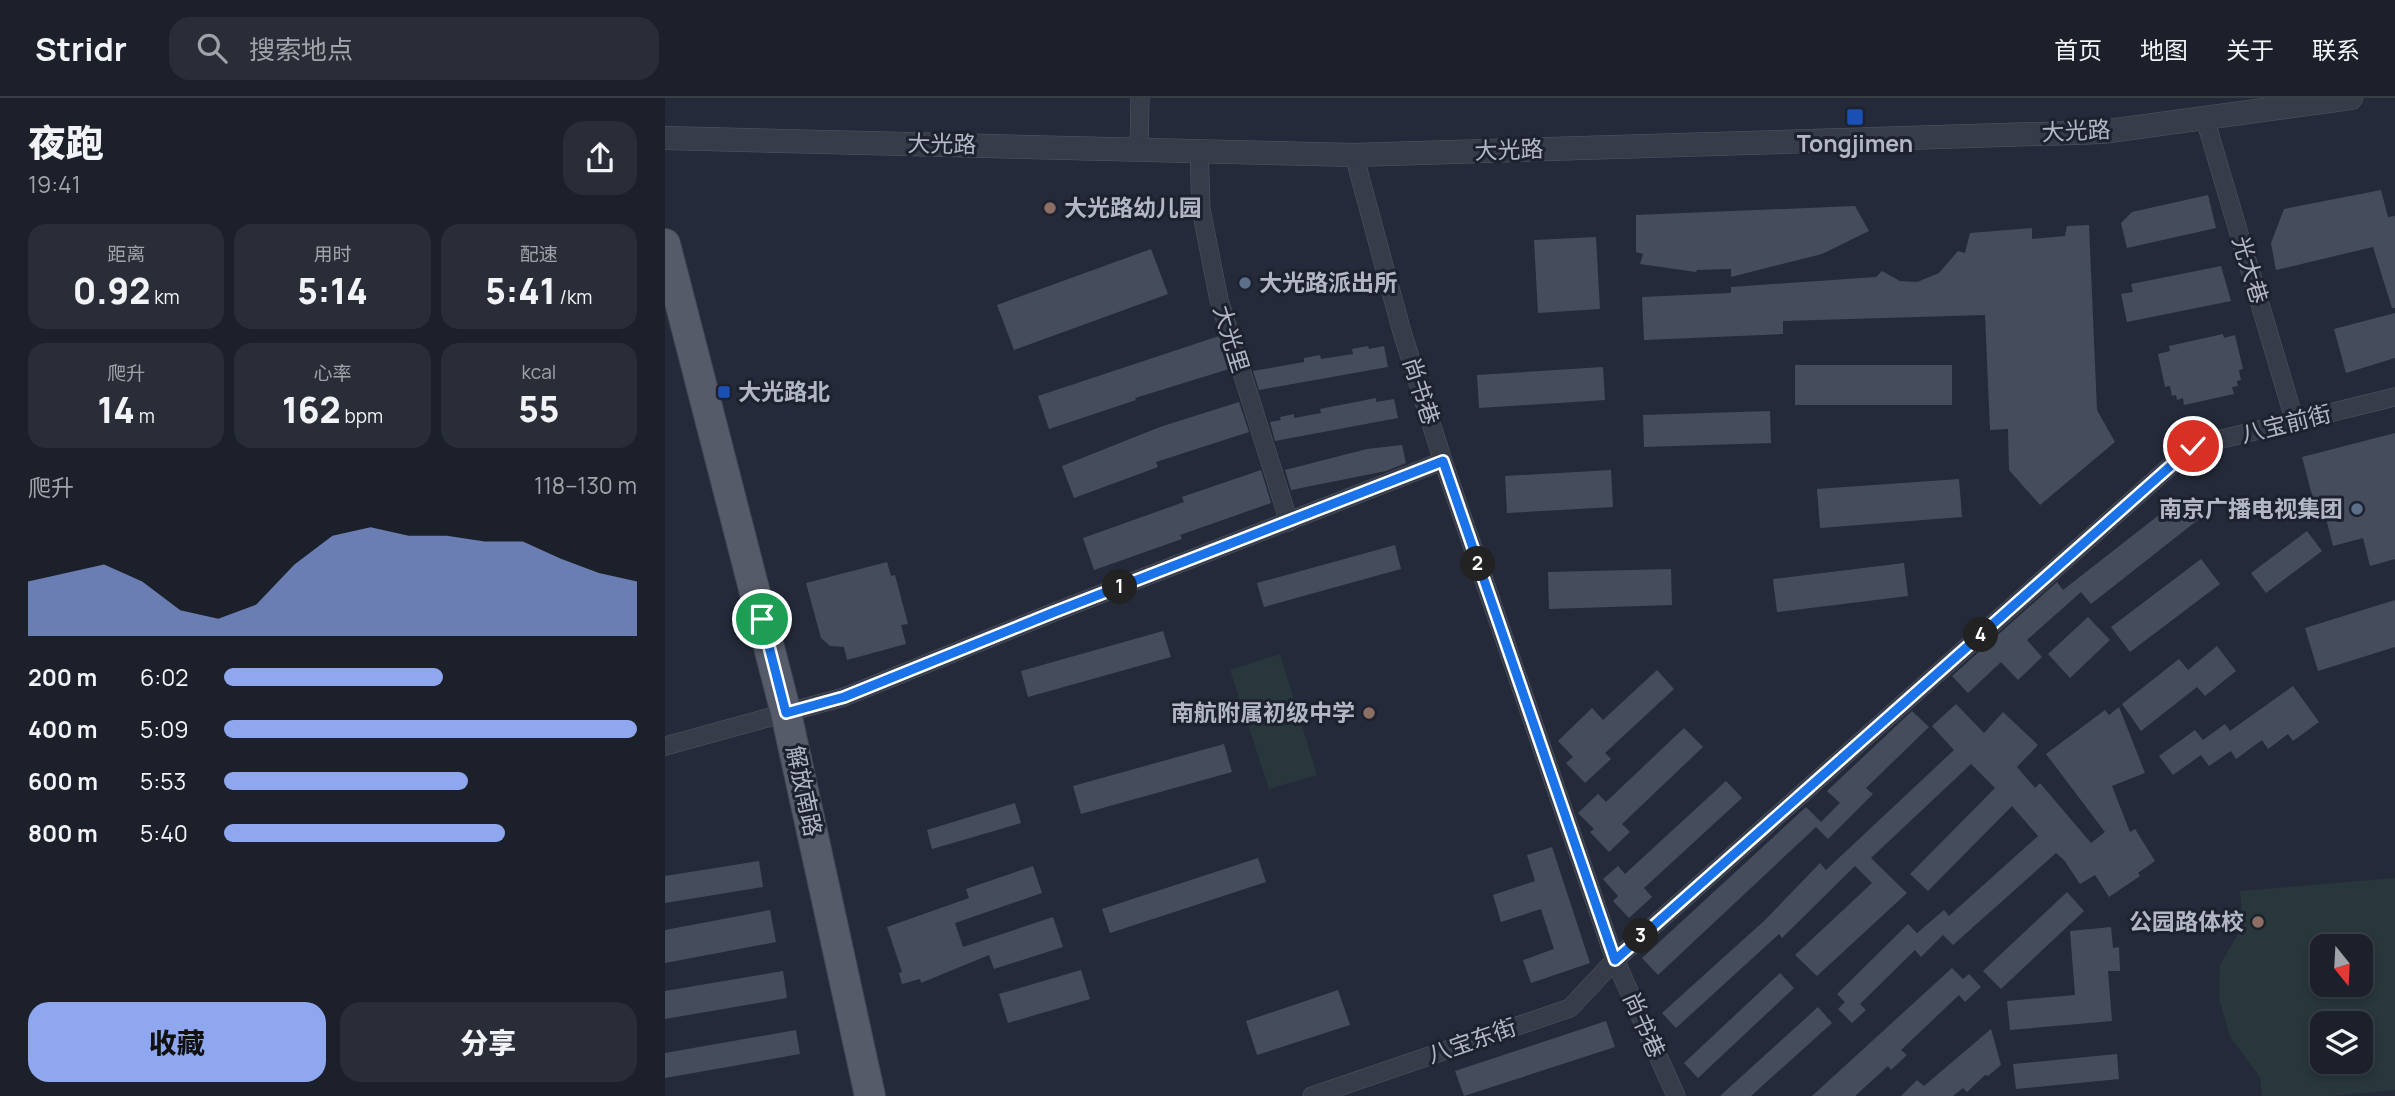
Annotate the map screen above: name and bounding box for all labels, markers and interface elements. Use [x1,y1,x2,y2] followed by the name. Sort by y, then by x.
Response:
[169,17,659,80] search box
[35,26,127,71] text: Stridr
[193,29,231,67] icon: search
[249,31,353,67] text: 搜索地点
[2054,33,2102,66] text: 首页
[2140,33,2188,66] text: 地图
[2226,33,2274,66] text: 关于
[2312,33,2360,66] text: 联系
[1845,107,1865,127] marker: Tongjimen
[2041,112,2111,148] street label: 大光路
[28,116,104,168] text: 夜跑
[563,121,637,195] button: share
[907,126,977,160] street label: 大光路
[1797,127,1913,159] place label: Tongjimen
[1474,132,1544,166] street label: 大光路
[28,168,81,200] text: 19:41
[1064,191,1202,223] place label: 大光路幼儿园
[1042,200,1058,216] marker: 大光路幼儿园
[2226,232,2276,307] street label: 光大巷
[107,241,145,267] text: 距离
[313,241,352,267] text: 用时
[520,241,558,267] text: 配速
[1259,266,1397,298] place label: 大光路派出所
[73,267,150,315] text: 0.92
[297,267,368,315] text: 5:14
[485,267,556,315] text: 5:41
[1237,275,1253,291] marker: 大光路派出所
[150,284,180,310] text: km
[556,284,592,310] text: /km
[1207,301,1257,376] street label: 大光里
[1396,353,1448,428] street label: 尚书巷
[521,359,556,385] text: kcal
[107,360,145,386] text: 爬升
[313,360,352,386] text: 心率
[738,375,830,407] place label: 大光路北
[716,384,732,400] marker: 大光路北
[518,385,559,433] text: 55
[97,386,135,434] text: 14
[282,386,341,434] text: 162
[2237,396,2334,450] street label: 八宝前街
[135,403,155,429] text: m
[341,403,383,429] text: bpm
[2163,416,2223,476] pin
[2174,427,2212,465] icon: check
[534,469,637,501] text: 118–130 m
[28,471,74,503] text: 爬升
[2159,492,2343,524] place label: 南京广播电视集团
[2349,501,2365,517] marker: 南京广播电视集团
[1461,546,1495,582] pin: 2
[1472,550,1483,576] text: 2
[1103,570,1137,604] pin: 1
[1115,573,1124,599] text: 1
[732,589,792,649] pin
[743,600,781,638] icon: arrive
[1963,618,1999,652] pin: 4
[1975,621,1986,647] text: 4
[28,661,97,693] text: 200 m
[140,661,188,693] text: 6:02
[1171,696,1355,728] place label: 南航附属初级中学
[1361,705,1377,721] marker: 南航附属初级中学
[28,713,98,745] text: 400 m
[140,713,188,745] text: 5:09
[780,742,830,839] street label: 解放南路
[28,765,98,797] text: 600 m
[140,765,186,797] text: 5:53
[28,817,98,849] text: 800 m
[140,817,188,849] text: 5:40
[2129,905,2244,937] place label: 公园路体校
[2250,914,2266,930] marker: 公园路体校
[1623,918,1658,954] pin: 3
[1635,922,1646,948] text: 3
[2310,934,2373,998] north arrow
[2310,934,2373,1074] map controls
[1616,987,1674,1063] street label: 尚书巷
[28,1002,326,1082] button: 收藏
[340,1002,637,1082] button: 分享
[1423,1010,1520,1070] street label: 八宝东街
[2310,1011,2373,1074] button: layers

